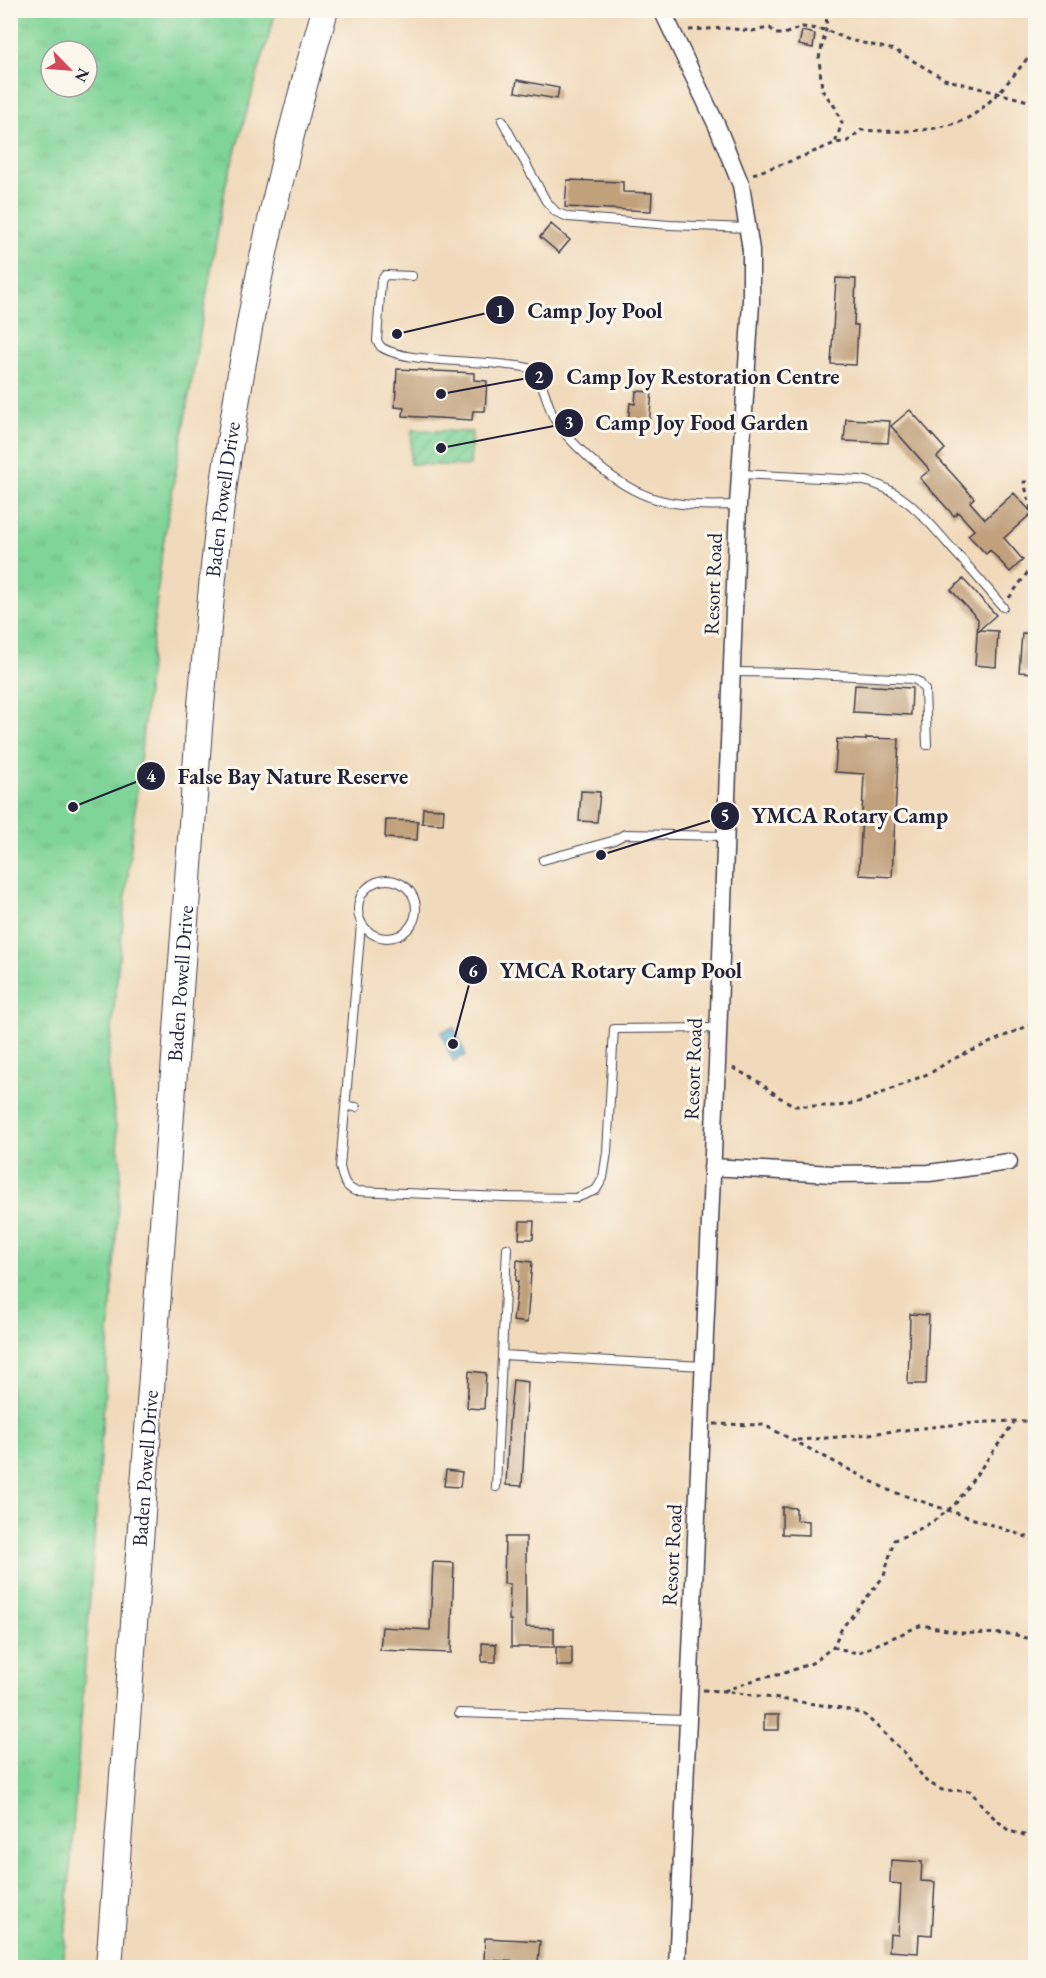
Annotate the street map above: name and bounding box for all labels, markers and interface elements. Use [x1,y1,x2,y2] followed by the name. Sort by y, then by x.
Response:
[39,39,99,99] north arrow
[70,65,94,85] text: N
[485,290,675,330] callout: Camp Joy Pool
[527,296,663,325] text: Camp Joy Pool
[495,299,505,322] text: 1
[524,356,851,396] callout: Camp Joy Restoration Centre
[567,362,839,391] text: Camp Joy Restoration Centre
[534,365,544,388] text: 2
[554,403,821,443] callout: Camp Joy Food Garden
[595,408,809,437] text: Camp Joy Food Garden
[564,411,574,434] text: 3
[199,420,246,579] street label: Baden Powell Drive
[697,532,728,635] street label: Resort Road
[136,756,421,796] callout: False Bay Nature Reserve
[178,762,408,791] text: False Bay Nature Reserve
[146,764,156,787] text: 4
[710,796,960,836] callout: YMCA Rotary Camp
[752,801,948,830] text: YMCA Rotary Camp
[720,804,730,827] text: 5
[161,904,199,1063] street label: Baden Powell Drive
[458,950,754,990] callout: YMCA Rotary Camp Pool
[500,956,742,985] text: YMCA Rotary Camp Pool
[468,959,478,982] text: 6
[677,1017,708,1120] street label: Resort Road
[126,1389,164,1547] street label: Baden Powell Drive
[655,1503,688,1607] street label: Resort Road

